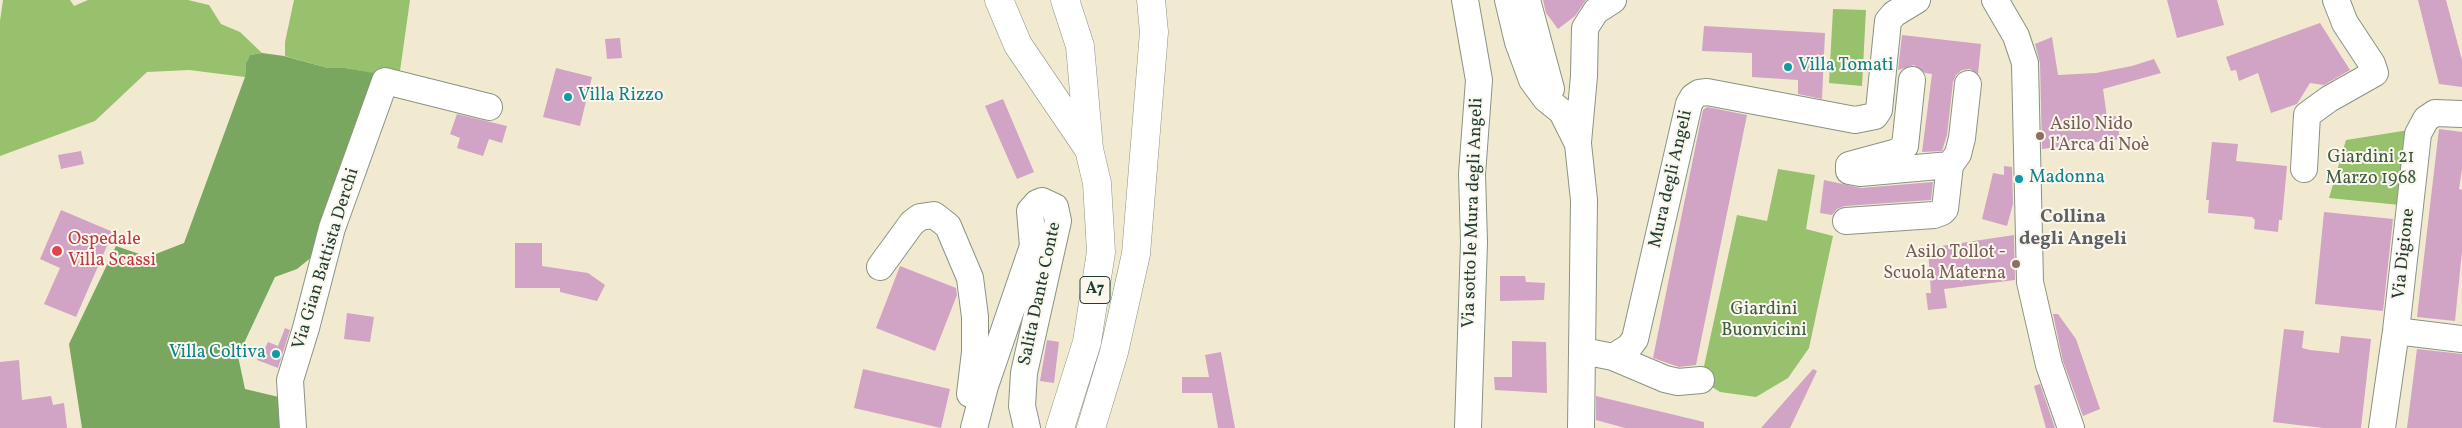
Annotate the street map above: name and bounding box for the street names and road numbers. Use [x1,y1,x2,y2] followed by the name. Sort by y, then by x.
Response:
[1459,97,1489,329] street label: Via sotto le Mura degli Angeli
[1646,108,1698,250] street label: Mura degli Angeli
[289,166,365,352] street label: Via Gian Battista Derchi
[2389,207,2421,301] street label: Via Digione
[1015,220,1067,368] street label: Salita Dante Conte
[1080,276,1110,304] road number: A7

